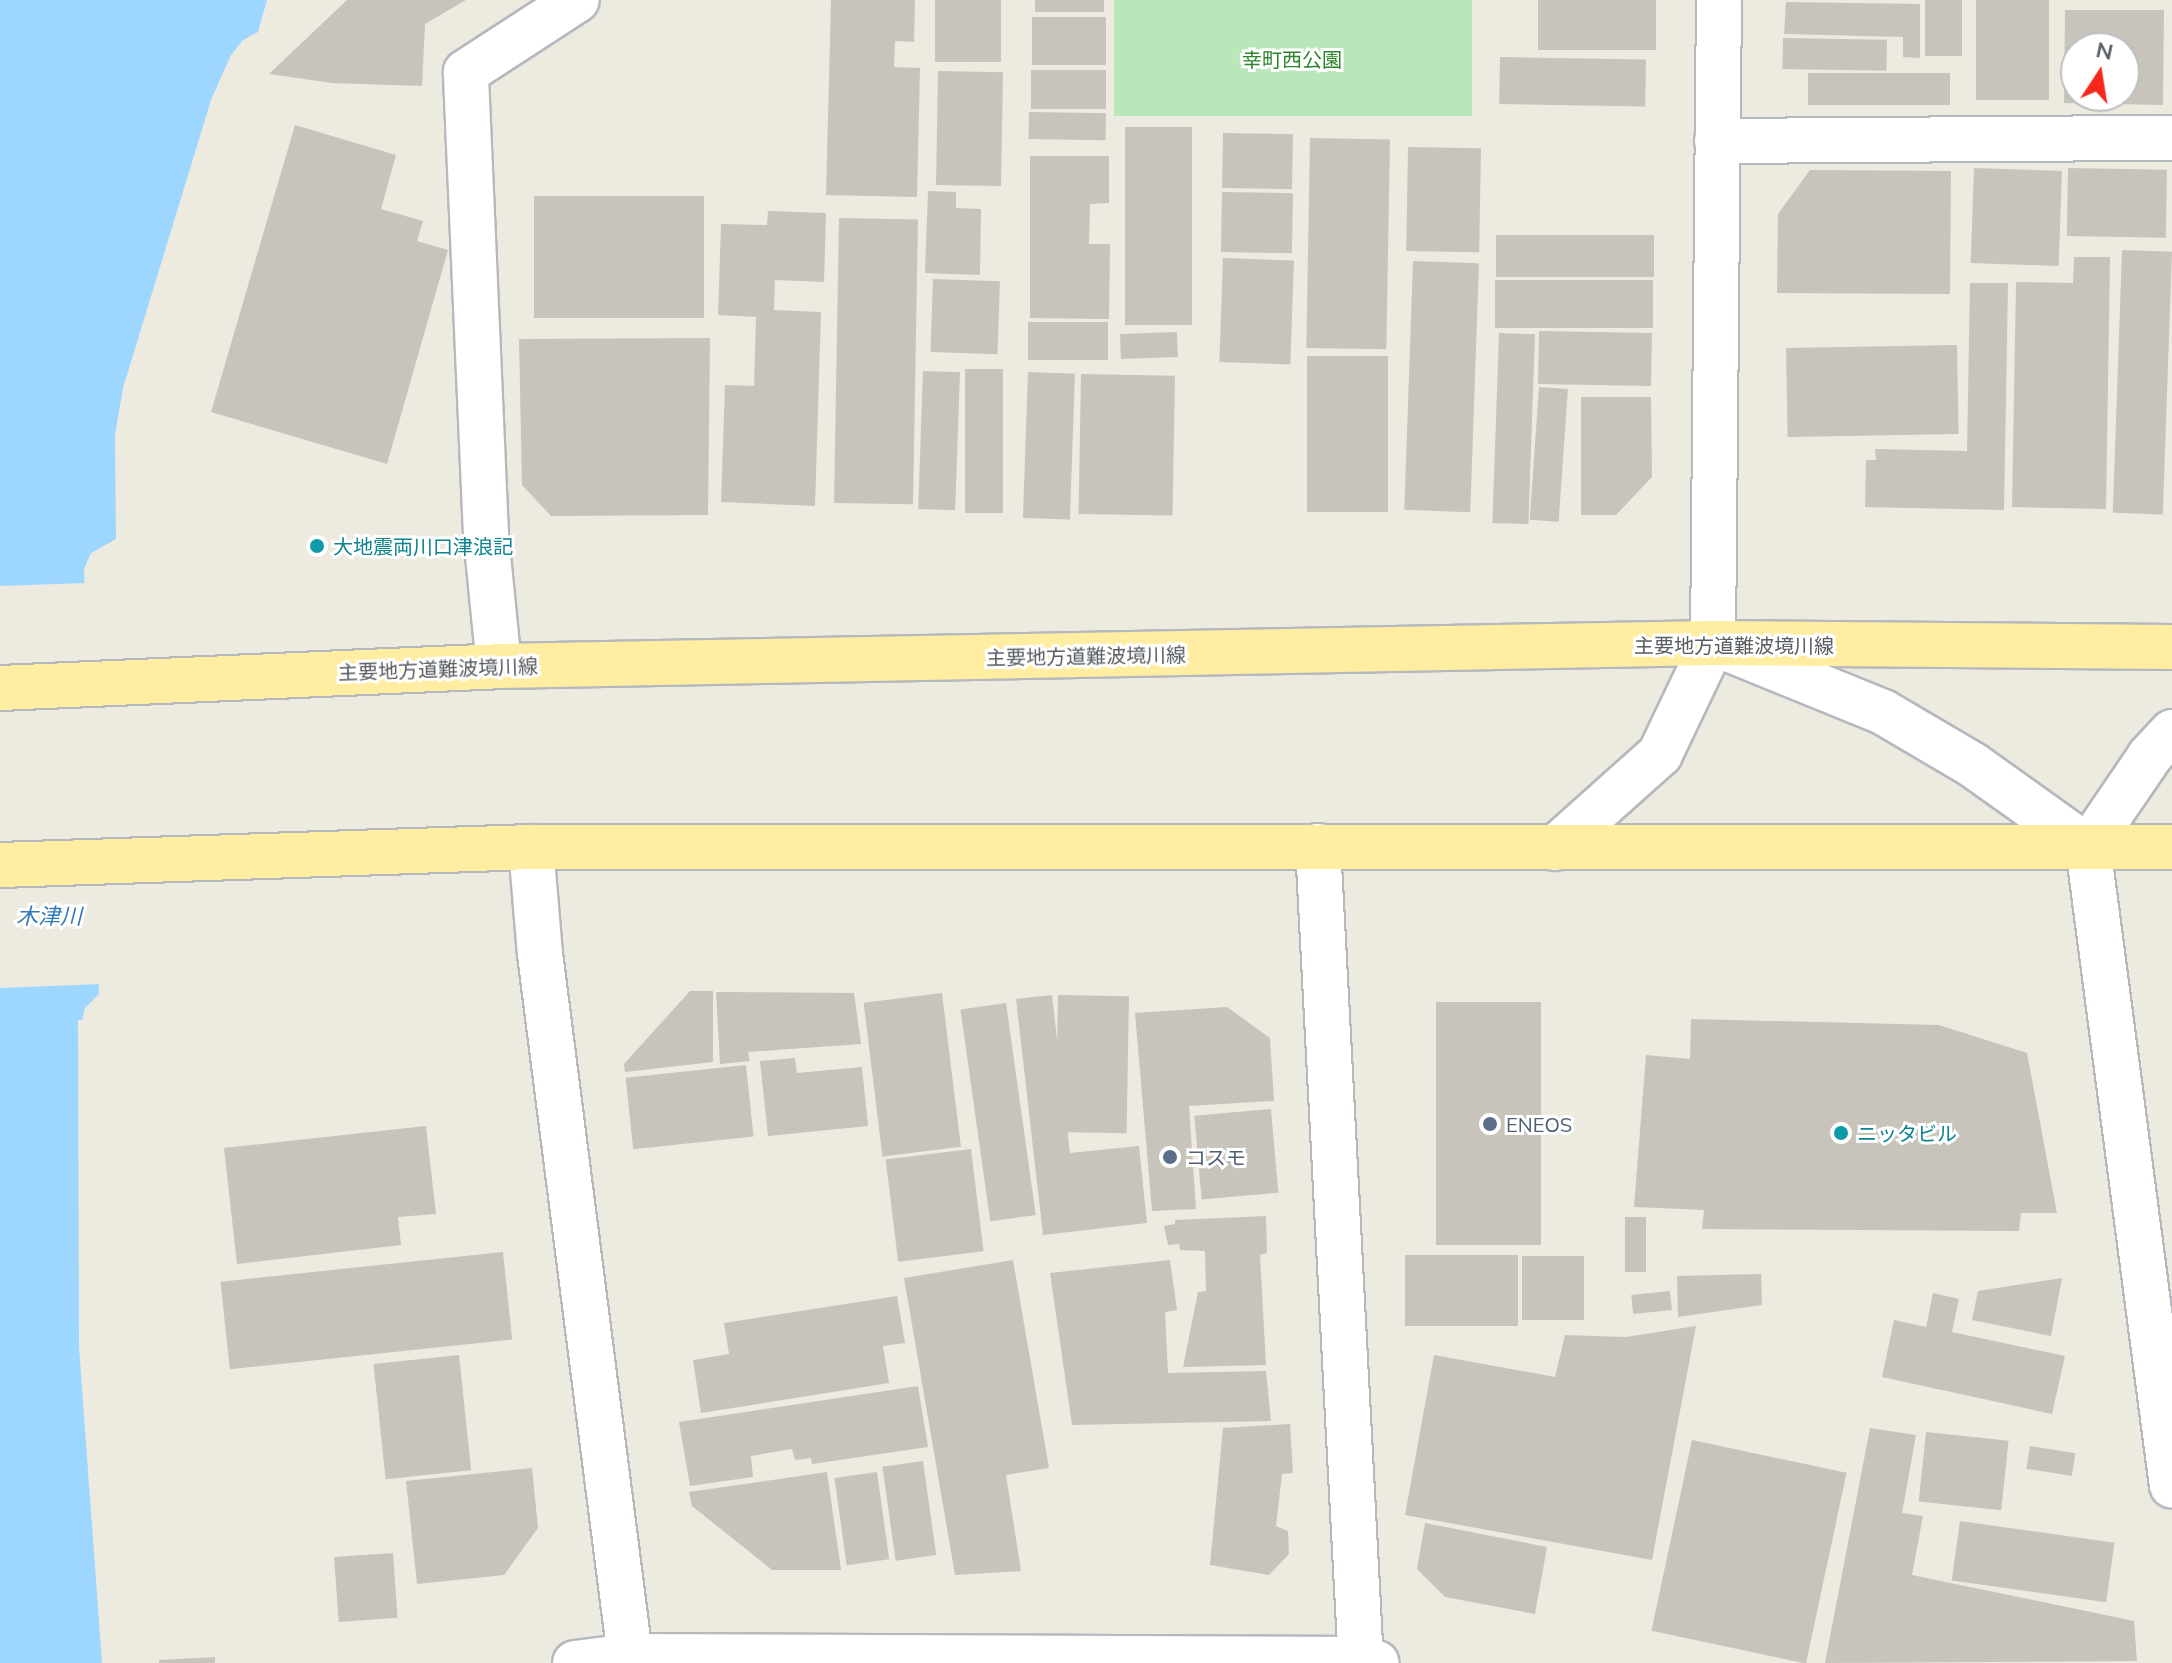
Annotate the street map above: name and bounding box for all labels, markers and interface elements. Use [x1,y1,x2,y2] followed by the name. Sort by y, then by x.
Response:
[2060,32,2140,112] north arrow
[2094,35,2116,66] text: N
[1242,47,1342,71] park label: 幸町西公園
[333,534,513,558] place label: 大地震両川口津浪記
[308,537,326,555] marker: 大地震両川口津浪記
[1634,633,1834,657] street label: 主要地方道難波境川線
[986,642,1186,670] street label: 主要地方道難波境川線
[338,654,538,684] street label: 主要地方道難波境川線
[16,904,82,930] water label: 木津川
[1506,1112,1572,1136] place label: ENEOS
[1481,1115,1499,1133] marker: ENEOS
[1857,1121,1957,1145] place label: ニッタビル
[1832,1124,1850,1142] marker: ニッタビル
[1186,1145,1246,1169] place label: コスモ
[1161,1148,1179,1166] marker: コスモ

